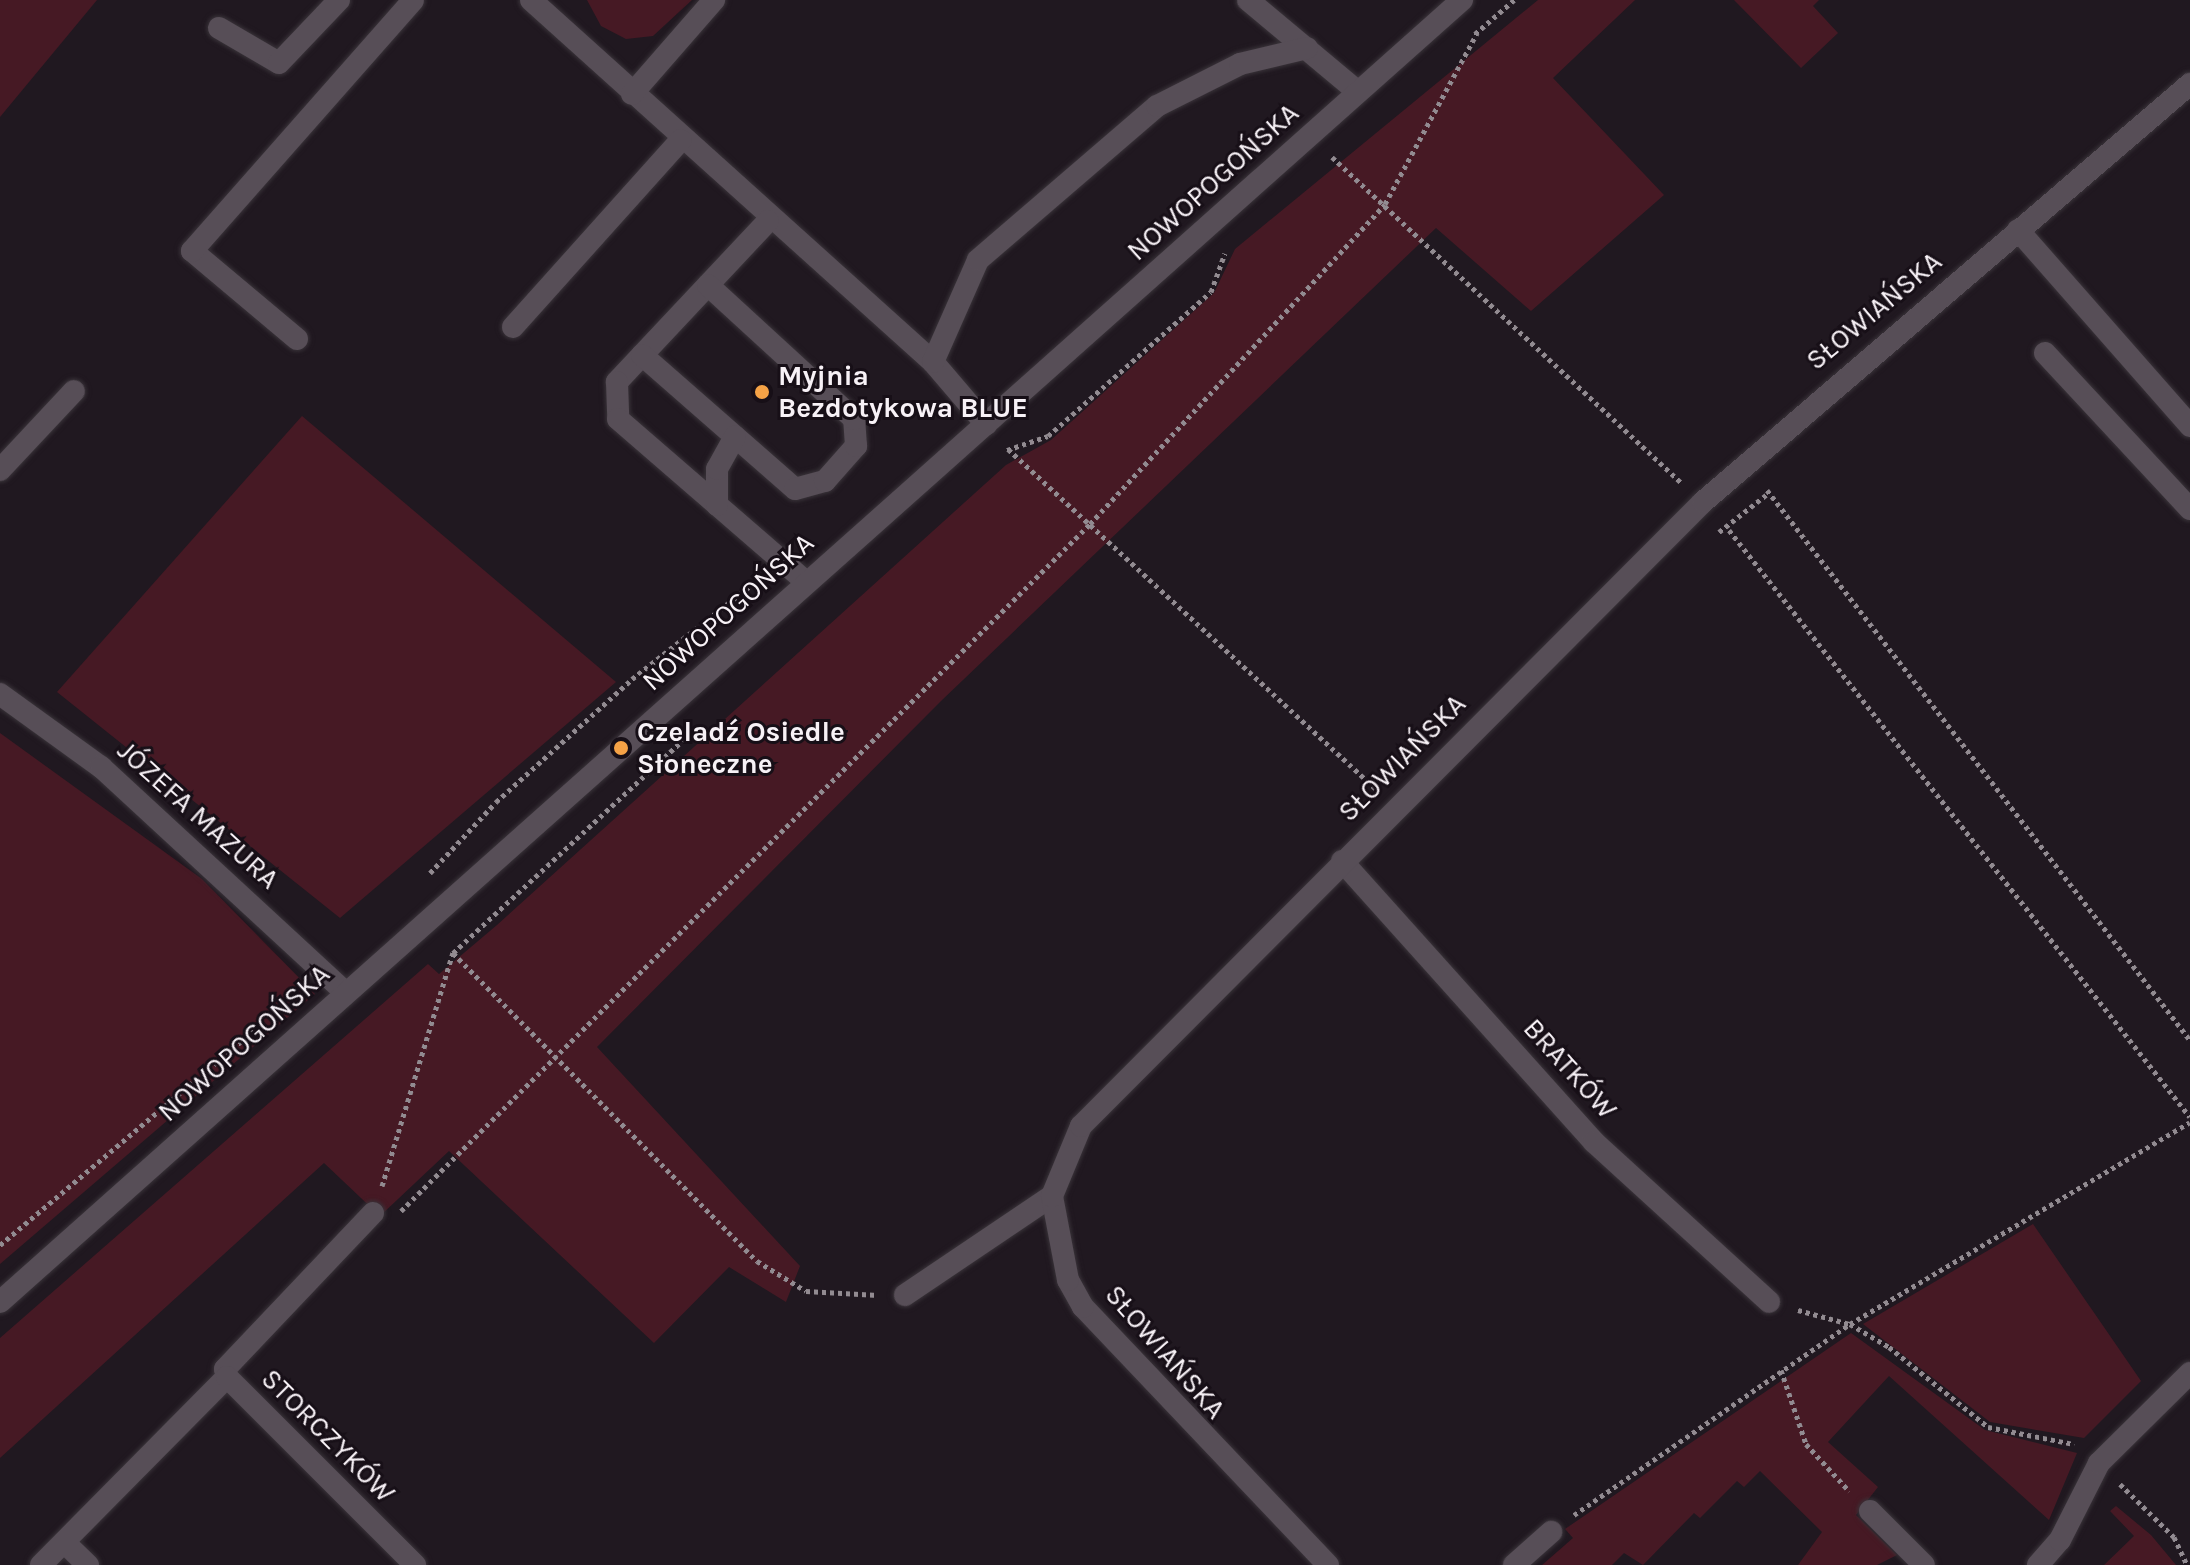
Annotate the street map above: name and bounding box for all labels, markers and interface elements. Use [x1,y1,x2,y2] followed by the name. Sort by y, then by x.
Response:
[1120,96,1306,268] street label: NOWOPOGOŃSKA
[1800,245,1948,377] street label: SŁOWIAŃSKA
[778,359,1028,425] place label: Myjnia Bezdotykowa BLUE
[753,383,771,401] marker: Myjnia Bezdotykowa BLUE
[635,526,821,698] street label: NOWOPOGOŃSKA
[1331,687,1473,829] street label: SŁOWIAŃSKA
[637,715,845,781] place label: Czeladź Osiedle Słoneczne
[110,734,286,896] street label: JÓZEFA MAZURA
[612,739,630,757] marker: Czeladź Osiedle Słoneczne
[151,957,337,1129] street label: NOWOPOGOŃSKA
[1516,1012,1624,1126] street label: BRATKÓW
[1098,1278,1232,1426] street label: SŁOWIAŃSKA
[254,1362,402,1510] street label: STORCZYKÓW

